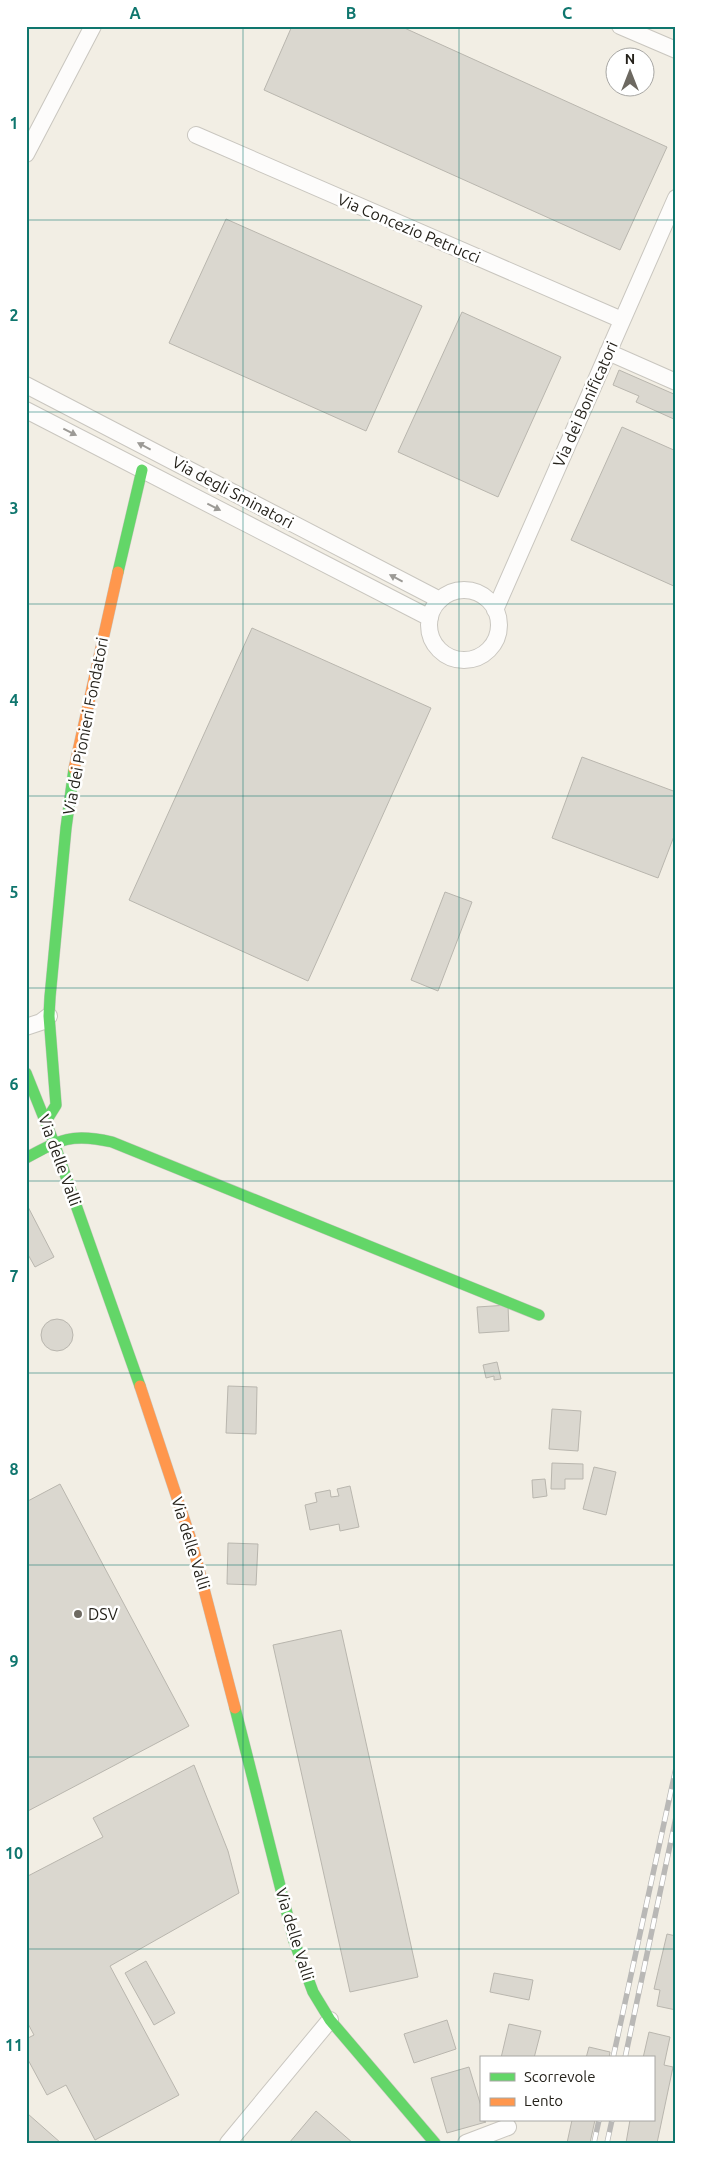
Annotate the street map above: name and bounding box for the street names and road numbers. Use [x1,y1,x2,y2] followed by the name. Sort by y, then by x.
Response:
[335,190,483,266] street label: Via Concezio Petrucci
[549,338,621,470] street label: Via dei Bonificatori
[169,452,297,532] street label: Via degli Sminatori
[59,636,111,816] street label: Via dei Pionieri Fondatori
[35,1112,85,1208] street label: Via delle Valli
[168,1495,214,1591] street label: Via delle Valli
[272,1886,318,1982] street label: Via delle Valli

